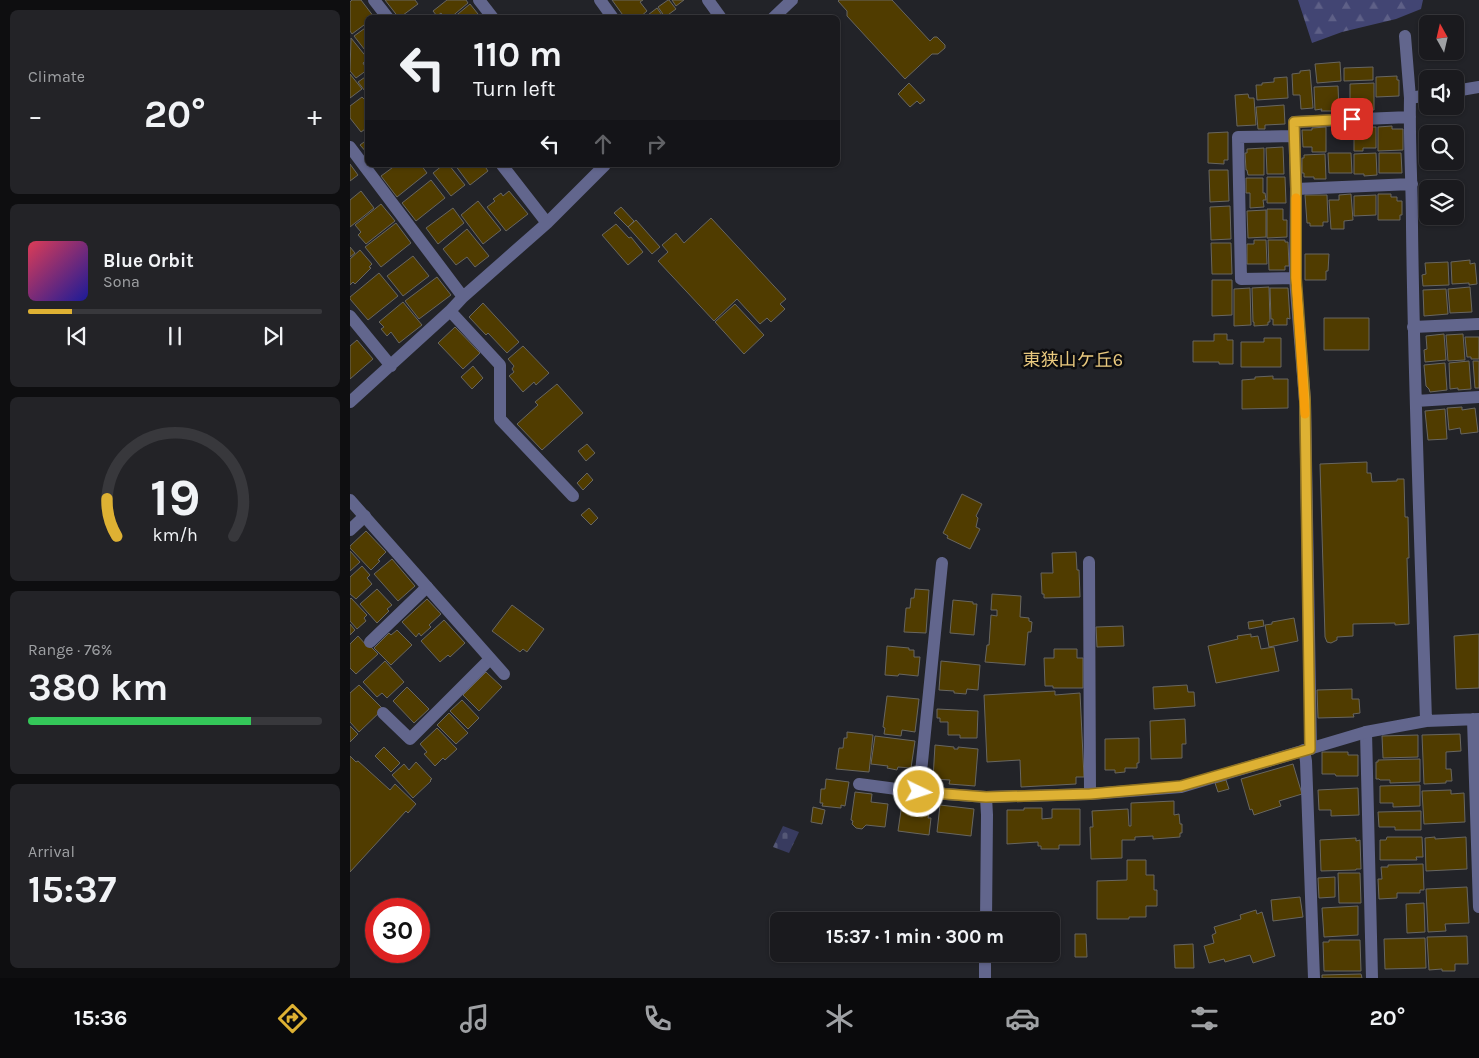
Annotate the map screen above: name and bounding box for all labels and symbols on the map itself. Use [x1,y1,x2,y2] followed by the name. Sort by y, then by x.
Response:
[1419,15,1464,60] north arrow
[1331,98,1373,140] pin
[1023,349,1123,371] district label: 東狭山ケ丘6
[892,765,944,817] position arrow
[365,898,430,963] speed limit sign: 30

